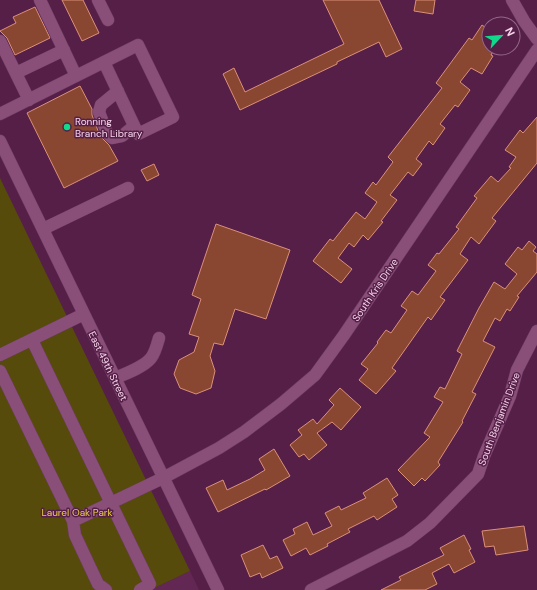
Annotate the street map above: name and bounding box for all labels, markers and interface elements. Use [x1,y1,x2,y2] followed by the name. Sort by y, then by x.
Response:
[481,16,521,56] north arrow
[502,25,518,38] text: N
[75,115,143,140] place label: Ronning Branch Library
[62,122,72,132] marker: Ronning Branch Library
[349,256,401,324] street label: South Kris Drive
[86,329,130,403] street label: East 49th Street
[475,370,523,467] street label: South Benjamin Drive
[41,506,113,519] park label: Laurel Oak Park

